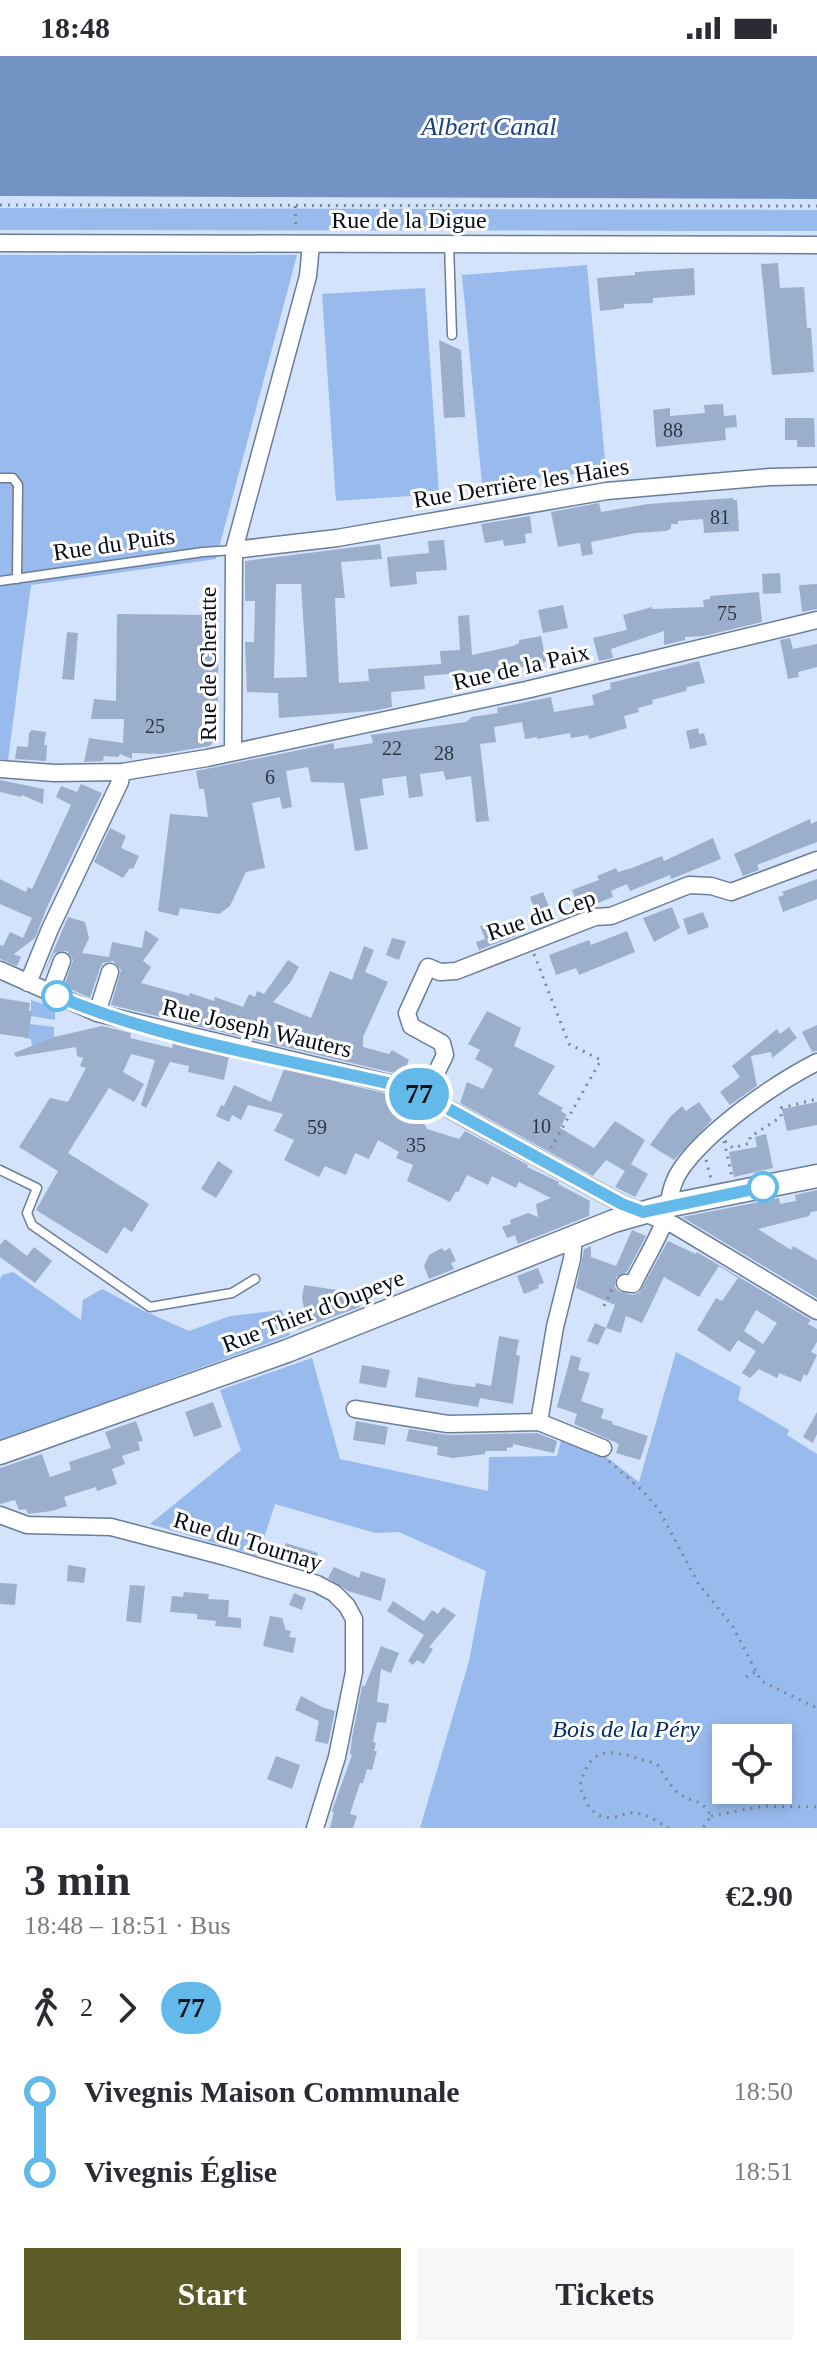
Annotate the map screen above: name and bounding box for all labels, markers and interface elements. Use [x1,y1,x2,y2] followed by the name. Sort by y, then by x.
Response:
[40,11,110,44] text: 18:48
[419,112,557,141] water label: Albert Canal
[331,207,487,233] street label: Rue de la Digue
[663,419,683,441] house number: 88
[411,453,631,513] street label: Rue Derrière les Haies
[710,506,730,528] house number: 81
[51,523,177,565] street label: Rue du Puits
[195,587,221,741] street label: Rue de Cheratte
[717,602,737,624] house number: 75
[450,639,592,695] street label: Rue de la Paix
[145,715,165,737] house number: 25
[382,737,402,759] house number: 22
[434,742,454,764] house number: 28
[265,766,275,788] house number: 6
[483,884,599,946] street label: Rue du Cep
[42,981,72,1011] unlabelled marker
[160,994,354,1062] street label: Rue Joseph Wauters
[383,1068,455,1120] line badge: 77
[405,1078,433,1109] text: 77
[531,1115,551,1137] house number: 10
[307,1116,327,1138] house number: 59
[406,1134,426,1156] house number: 35
[748,1172,778,1202] unlabelled marker
[218,1264,408,1358] street label: Rue Thier d'Oupeye
[171,1506,325,1576] street label: Rue du Tournay
[552,1716,700,1742] park label: Bois de la Péry
[712,1724,792,1804] map controls
[712,1724,792,1804] button: locate
[24,1856,130,1905] text: 3 min
[726,1879,793,1912] text: €2.90
[24,1911,231,1940] text: 18:48 – 18:51 · Bus
[24,1986,68,2030] icon: walk
[105,1986,149,2030] icon: forward
[177,1992,205,2023] text: 77
[80,1993,93,2022] text: 2
[84,2075,460,2108] text: Vivegnis Maison Communale
[734,2077,793,2106] text: 18:50
[84,2155,277,2188] text: Vivegnis Église
[734,2157,793,2186] text: 18:51
[24,2248,401,2340] button: Start
[417,2248,793,2340] button: Tickets

